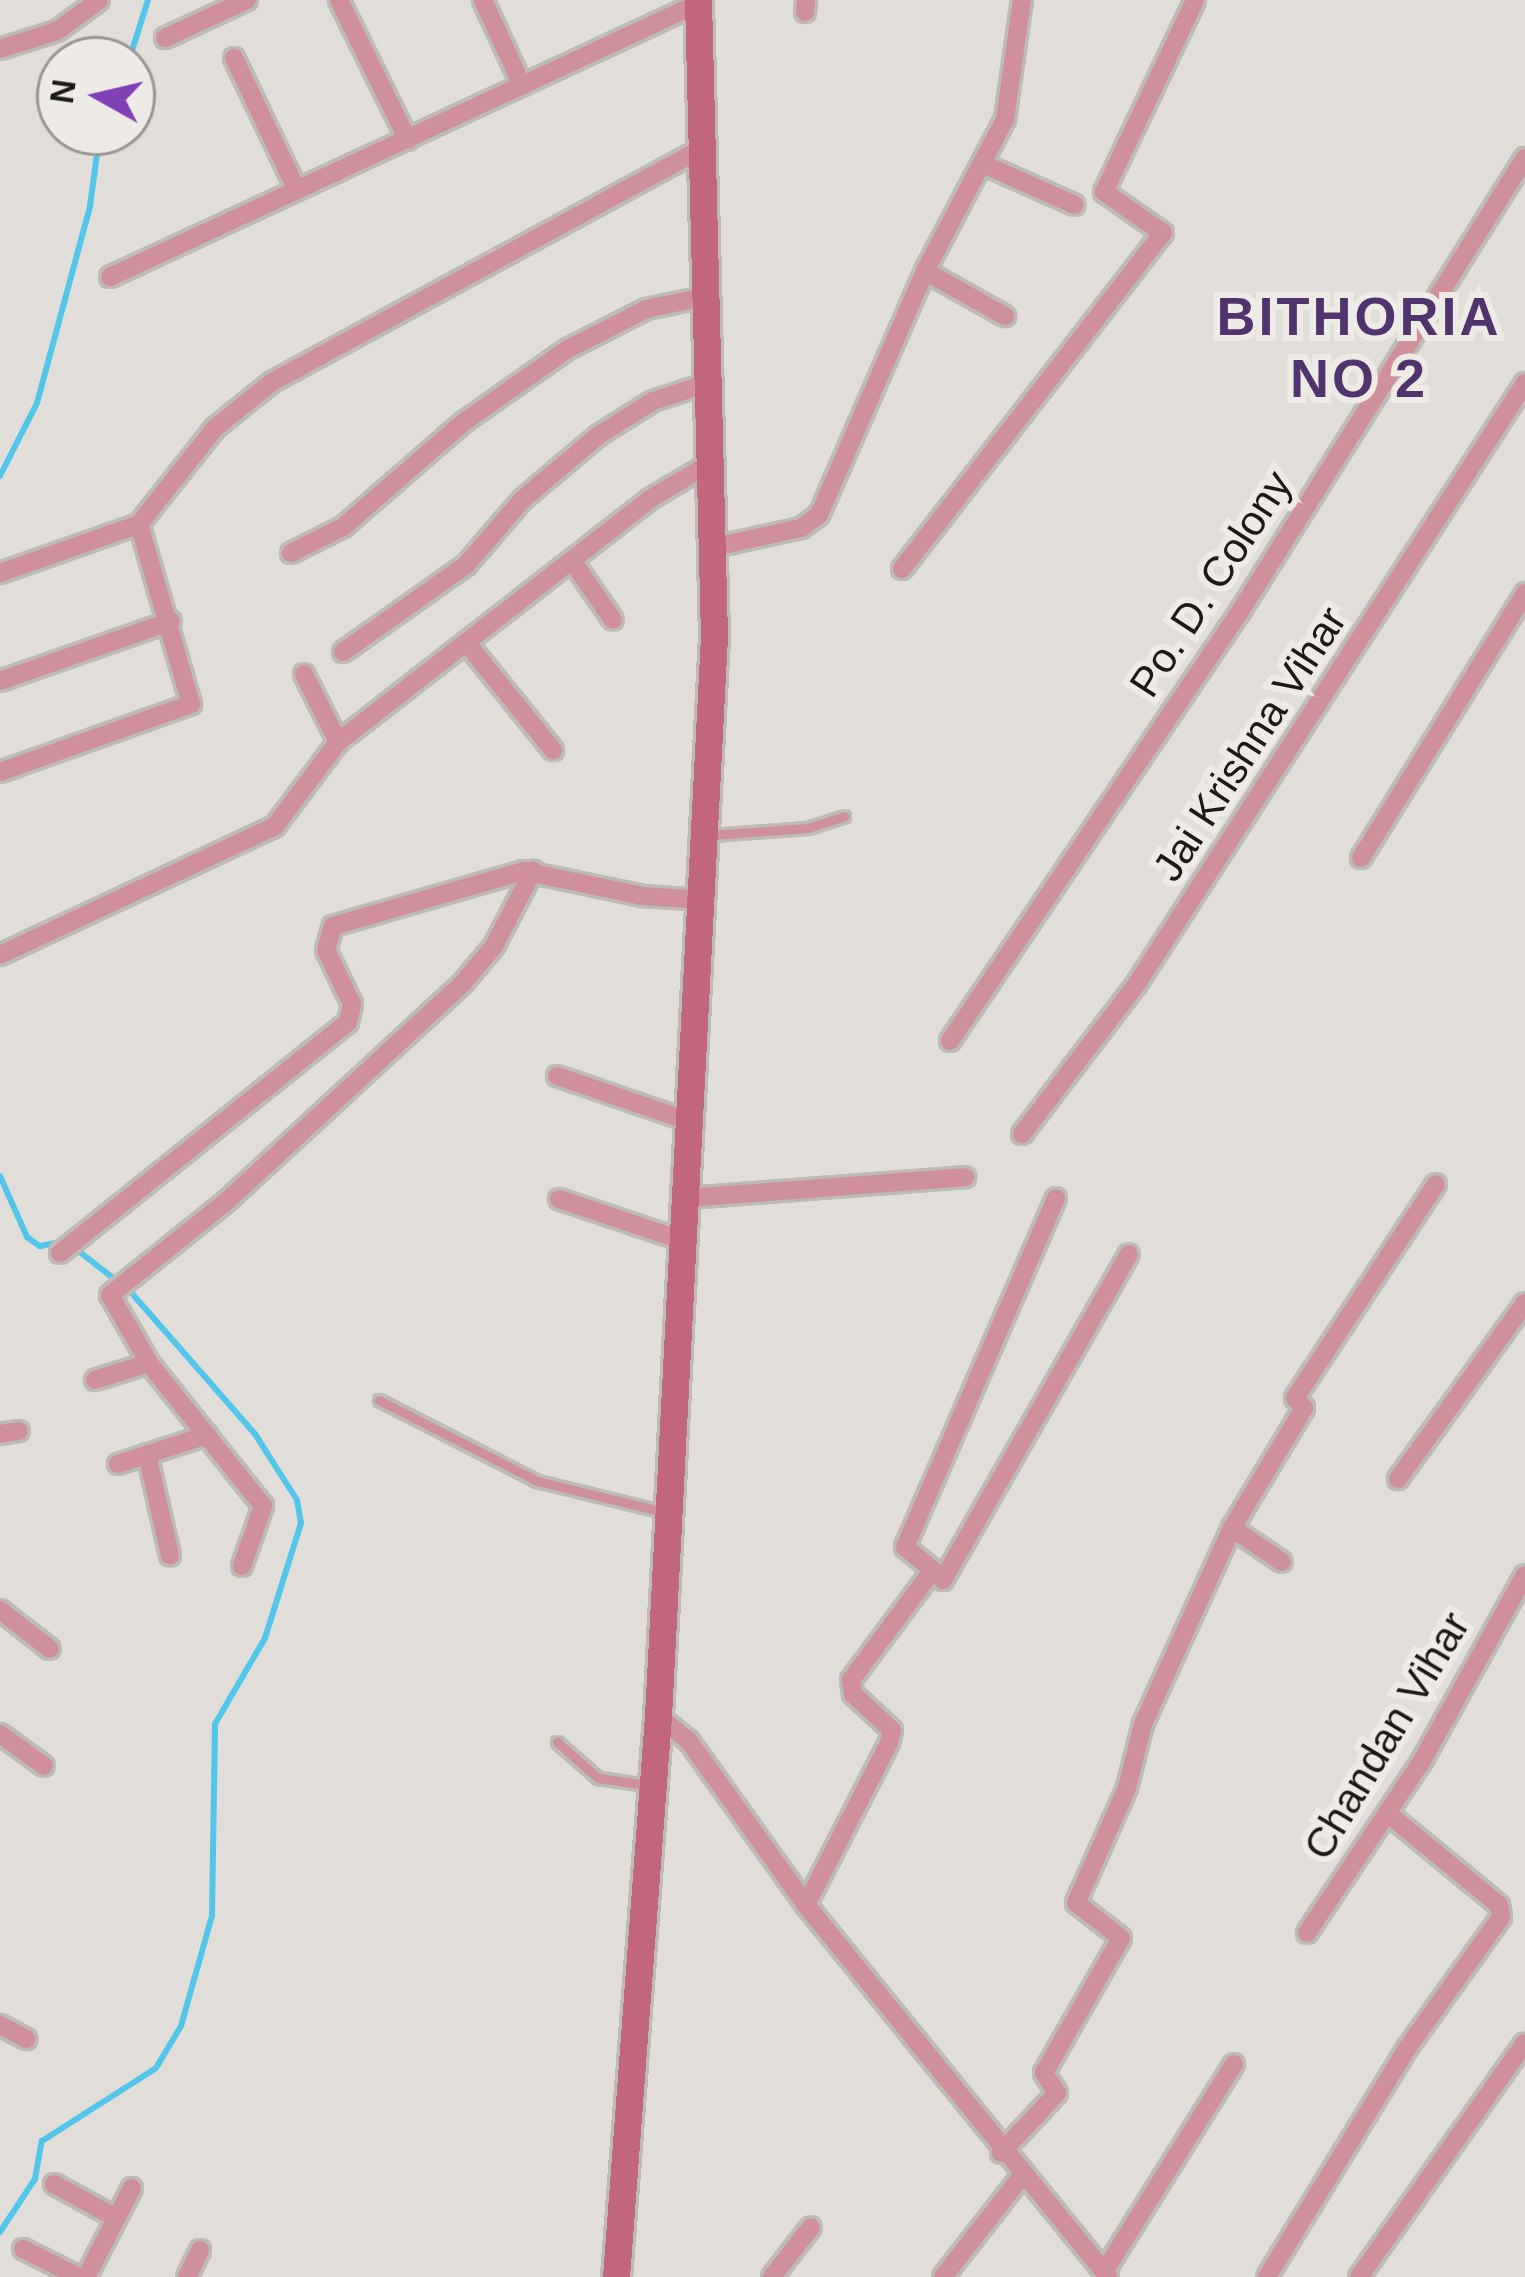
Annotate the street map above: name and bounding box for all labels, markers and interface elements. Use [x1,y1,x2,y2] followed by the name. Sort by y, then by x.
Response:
[36,36,156,156] north arrow
[43,77,83,106] text: N
[1217,284,1501,410] district label: BITHORIA NO 2
[1119,462,1303,706] street label: Po. D. Colony
[1143,597,1357,891] street label: Jai Krishna Vihar
[1293,1603,1481,1869] street label: Chandan Vihar

